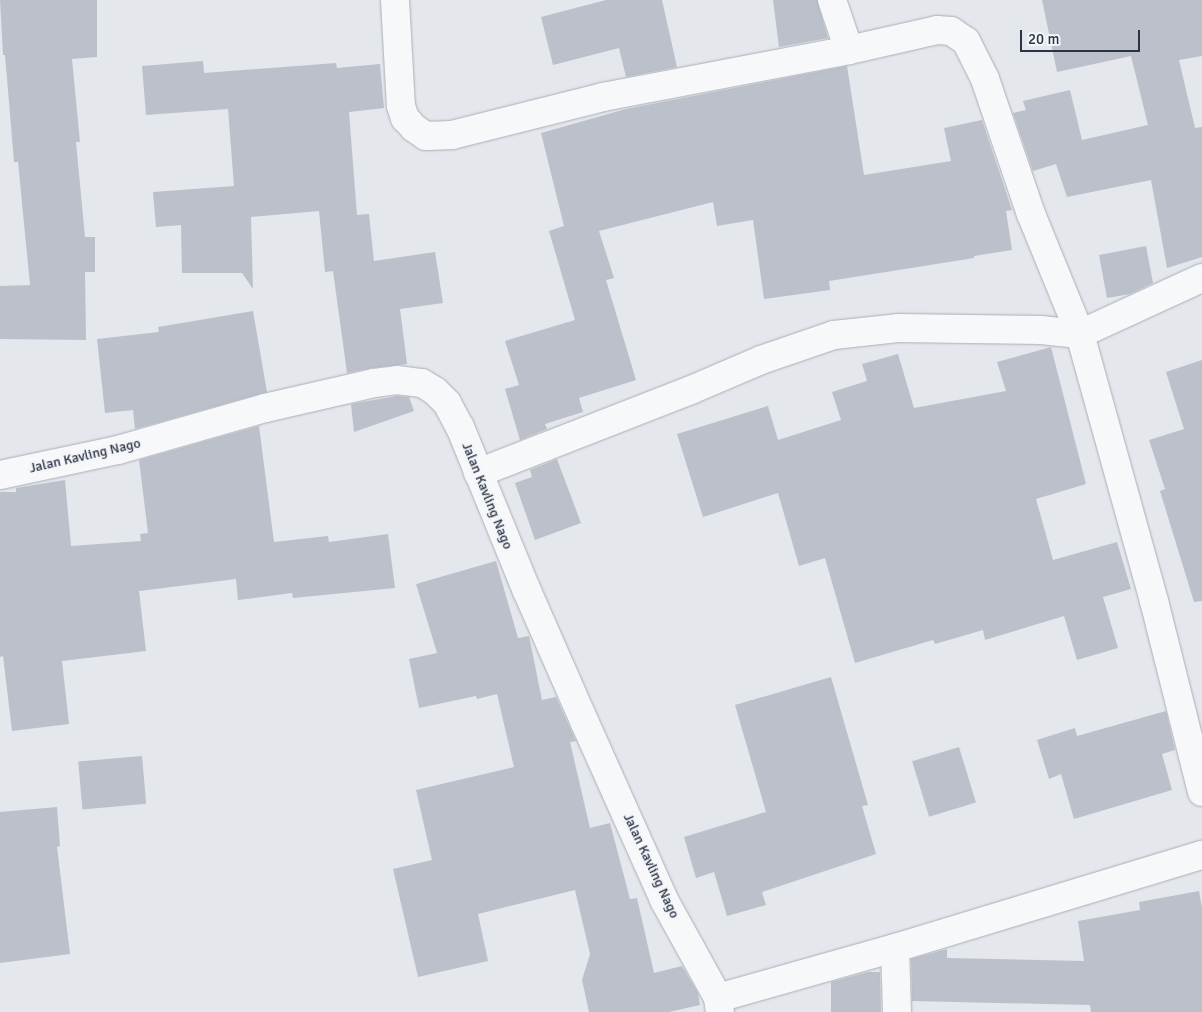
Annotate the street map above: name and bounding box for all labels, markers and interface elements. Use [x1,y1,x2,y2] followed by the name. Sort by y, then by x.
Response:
[1022,20,1142,52] scale bar
[1028,30,1059,48] text: 20 m
[28,435,142,477] street label: Jalan Kavling Nago
[458,440,516,552] street label: Jalan Kavling Nago
[619,811,683,921] street label: Jalan Kavling Nago

